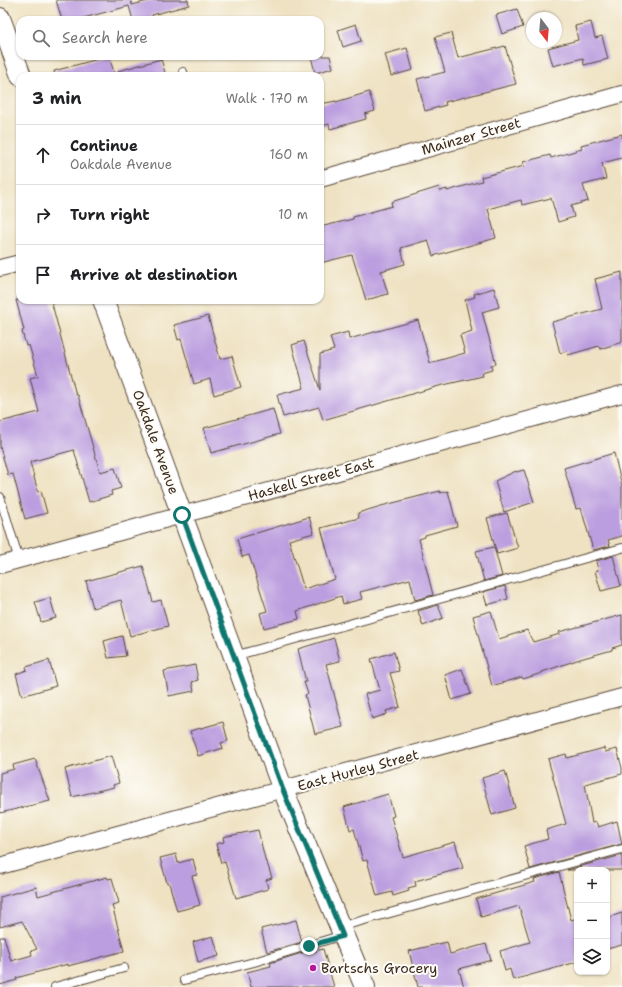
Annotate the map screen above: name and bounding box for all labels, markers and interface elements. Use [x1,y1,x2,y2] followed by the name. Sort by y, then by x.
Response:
[526,12,562,48] north arrow
[16,16,324,60] search box
[30,27,52,49] icon: search
[62,28,148,48] text: Search here
[32,87,82,109] text: 3 min
[226,90,308,107] text: Walk · 170 m
[419,113,523,159] street label: Mainzer Street
[70,136,138,156] text: Continue
[32,144,54,166] icon: ahead
[270,146,308,163] text: 160 m
[70,156,172,173] text: Oakdale Avenue
[32,204,54,226] icon: right
[70,205,150,225] text: Turn right
[278,206,308,223] text: 10 m
[32,264,54,286] icon: arrive
[70,265,238,285] text: Arrive at destination
[129,387,183,497] street label: Oakdale Avenue
[246,453,376,505] street label: Haskell Street East
[173,506,191,524] route start
[295,745,421,795] street label: East Hurley Street
[574,867,610,975] map controls
[574,867,610,903] button: +
[574,903,610,939] button: −
[300,937,318,955] route end
[574,939,610,975] button: layers
[321,959,437,977] place label: Bartschs Grocery
[308,963,318,973] marker: Bartschs Grocery

